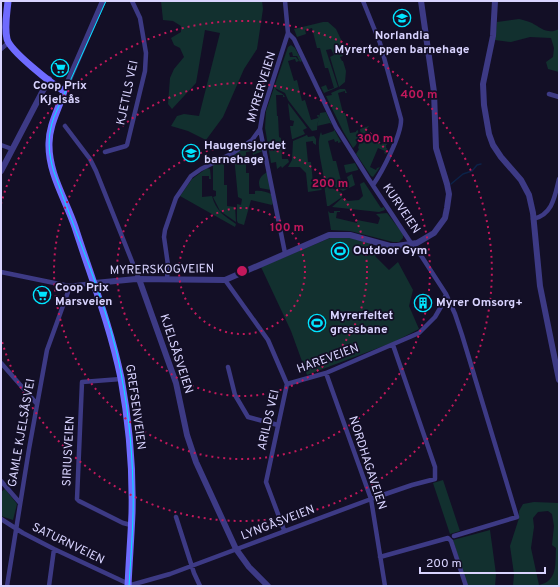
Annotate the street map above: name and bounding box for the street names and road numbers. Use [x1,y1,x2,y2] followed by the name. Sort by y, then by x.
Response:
[244,50,280,124] street label: MYRERVEIEN
[113,59,143,127] street label: KJETILS VEI
[378,181,424,237] street label: KURVEIEN
[110,261,214,279] street label: MYRERSKOGVEIEN
[156,312,196,396] street label: KJELSÅSVEIEN
[295,340,361,378] street label: HAREVEIEN
[121,363,149,451] street label: GREFSENVEIEN
[5,378,39,488] street label: GAMLE KJELSÅSVEI
[254,388,284,452] street label: ARILDS VEI
[344,414,390,512] street label: NORDHAGAVEIEN
[59,415,79,487] street label: SIRIUSVEIEN
[239,502,317,544] street label: LYNGÅSVEIEN
[29,520,107,568] street label: SATURNVEIEN

